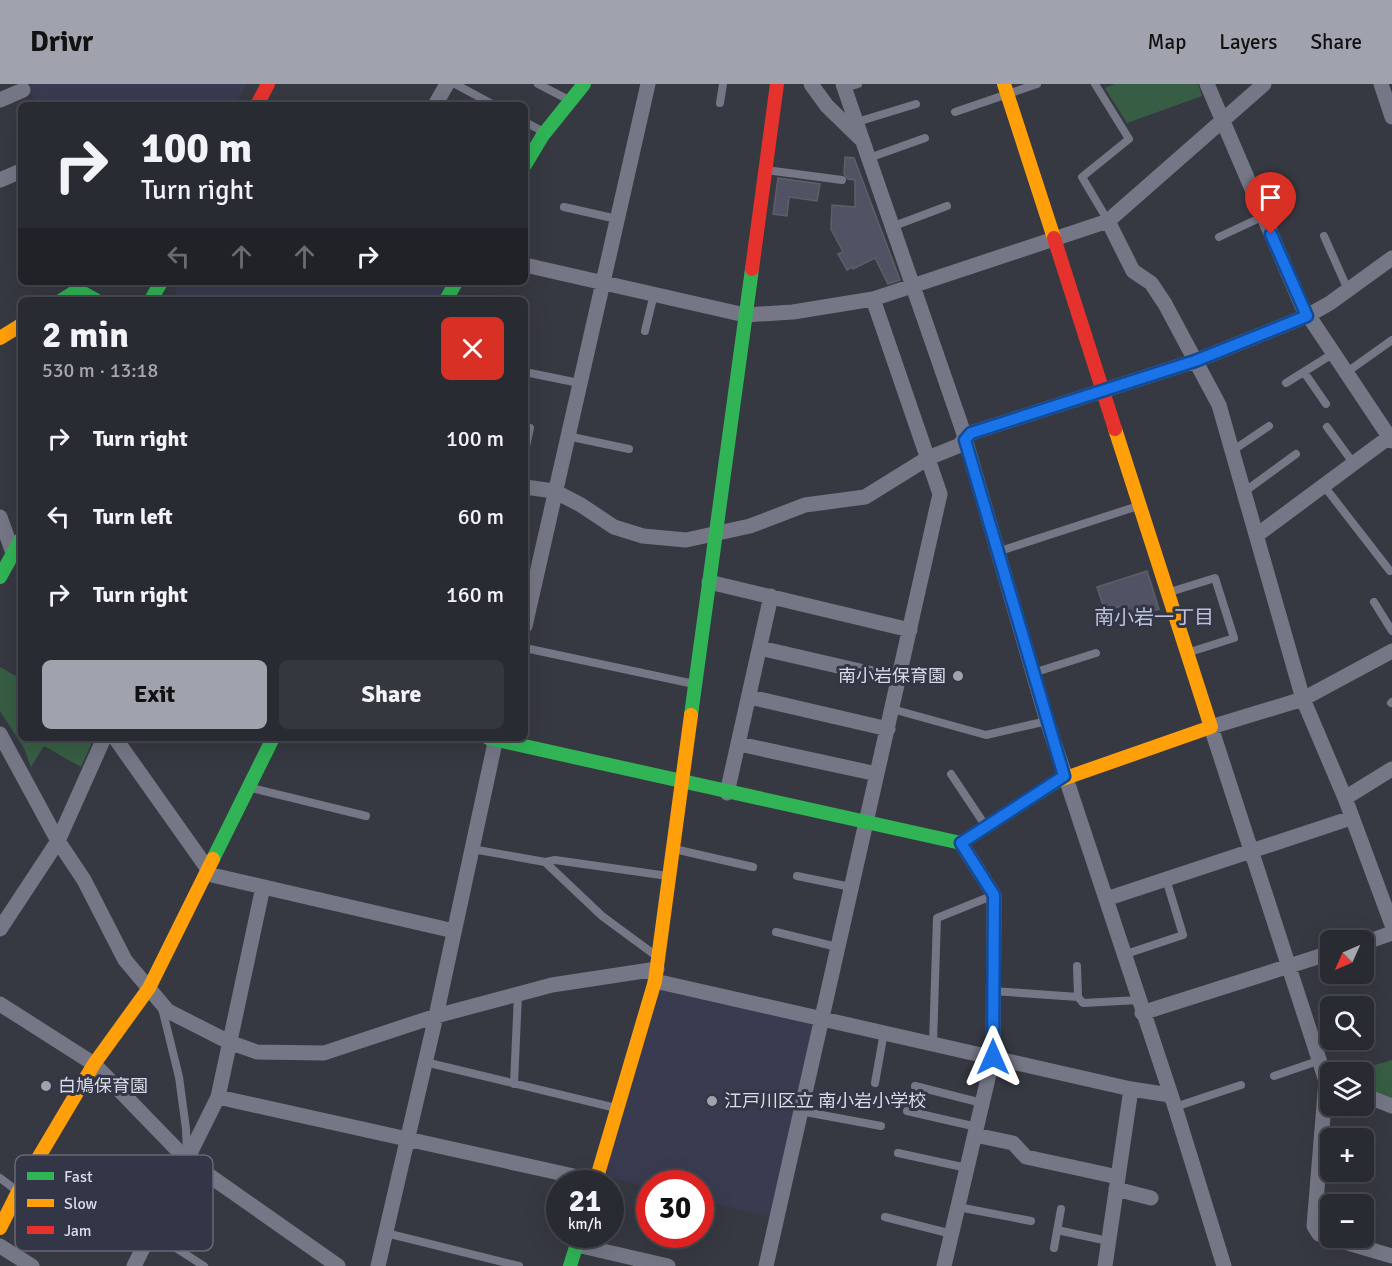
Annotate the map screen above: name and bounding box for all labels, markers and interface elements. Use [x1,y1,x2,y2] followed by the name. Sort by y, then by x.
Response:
[30,25,93,59] text: Drivr
[1148,29,1186,55] text: Map
[1219,29,1277,55] text: Layers
[1310,29,1362,55] text: Share
[141,123,252,174] text: 100 m
[42,126,120,204] icon: right
[1245,172,1296,234] pin
[141,174,254,207] text: Turn right
[1254,181,1287,214] icon: arrive
[162,240,195,273] icon: left
[225,240,258,273] icon: ahead
[288,240,321,273] icon: ahead
[351,240,384,273] icon: right
[42,313,129,358] text: 2 min
[441,317,504,380] button: close
[42,358,158,383] text: 530 m · 13:18
[42,422,75,455] icon: right
[93,425,188,452] text: Turn right
[446,425,504,452] text: 100 m
[42,500,75,533] icon: left
[93,503,173,530] text: Turn left
[458,503,504,530] text: 60 m
[42,578,75,611] icon: right
[93,581,188,608] text: Turn right
[446,581,504,608] text: 160 m
[1094,605,1214,630] district label: 南小岩一丁目
[42,660,267,729] button: Exit
[279,660,504,729] button: Share
[838,665,946,687] place label: 南小岩保育園
[951,669,965,683] marker: 南小岩保育園
[1320,930,1374,984] north arrow
[1320,930,1374,1248] map controls
[1320,996,1374,1050] button: search
[961,1025,1025,1089] position arrow
[1320,1062,1374,1116] button: layers
[58,1075,148,1097] place label: 白鳩保育園
[39,1079,53,1093] marker: 白鳩保育園
[724,1090,926,1112] place label: 江戸川区立 南小岩小学校
[705,1094,719,1108] marker: 江戸川区立 南小岩小学校
[1320,1128,1374,1182] button: +
[15,1155,213,1251] legend
[64,1167,93,1187] text: Fast
[636,1170,714,1248] speed limit sign: 30
[569,1183,601,1220] text: 21
[64,1194,98,1214] text: Slow
[1320,1194,1374,1248] button: −
[568,1215,602,1233] text: km/h
[64,1221,92,1241] text: Jam

